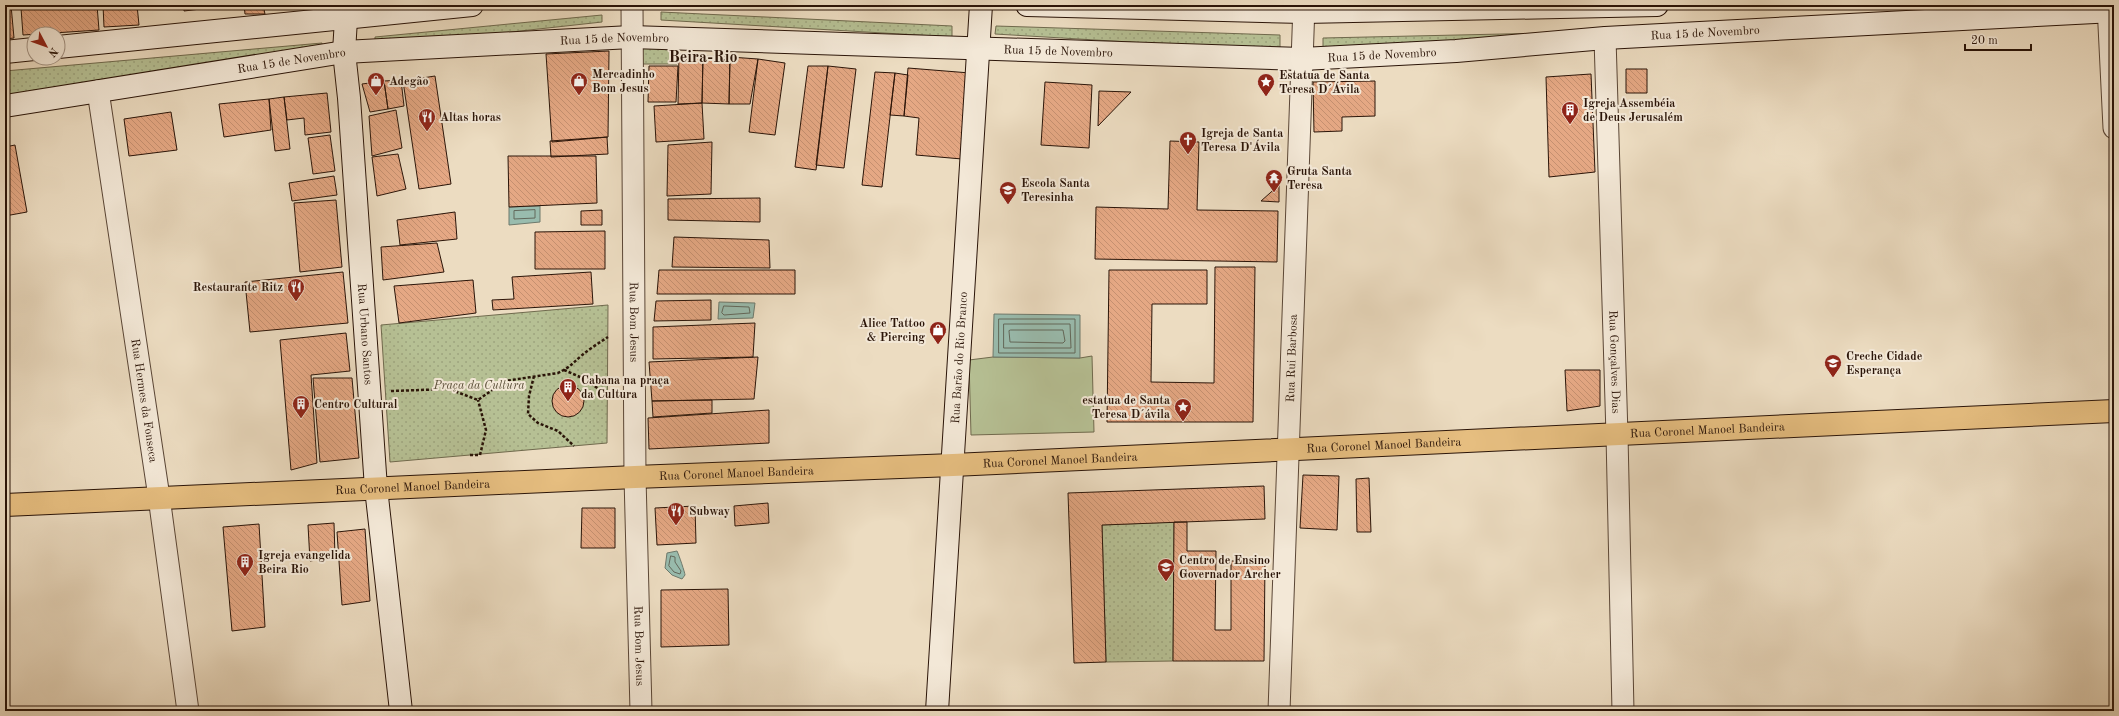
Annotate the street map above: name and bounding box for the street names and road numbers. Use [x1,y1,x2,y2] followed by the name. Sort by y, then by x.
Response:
[1650,25,1760,43] street label: Rua 15 de Novembro
[559,32,669,48] street label: Rua 15 de Novembro
[1003,44,1113,60] street label: Rua 15 de Novembro
[237,47,347,76] street label: Rua 15 de Novembro
[1327,47,1437,65] street label: Rua 15 de Novembro
[627,282,639,362] street label: Rua Bom Jesus
[355,283,374,385] street label: Rua Urbano Santos
[950,291,970,424] street label: Rua Barão do Rio Branco
[1606,310,1621,414] street label: Rua Gonçalves Dias
[1285,314,1300,403] street label: Rua Rui Barbosa
[128,338,159,463] street label: Rua Hermes da Fonseca
[1630,421,1785,441] street label: Rua Coronel Manoel Bandeira
[1306,436,1462,456] street label: Rua Coronel Manoel Bandeira
[982,451,1138,471] street label: Rua Coronel Manoel Bandeira
[659,465,814,483] street label: Rua Coronel Manoel Bandeira
[335,478,490,497] street label: Rua Coronel Manoel Bandeira
[631,606,645,686] street label: Rua Bom Jesus

